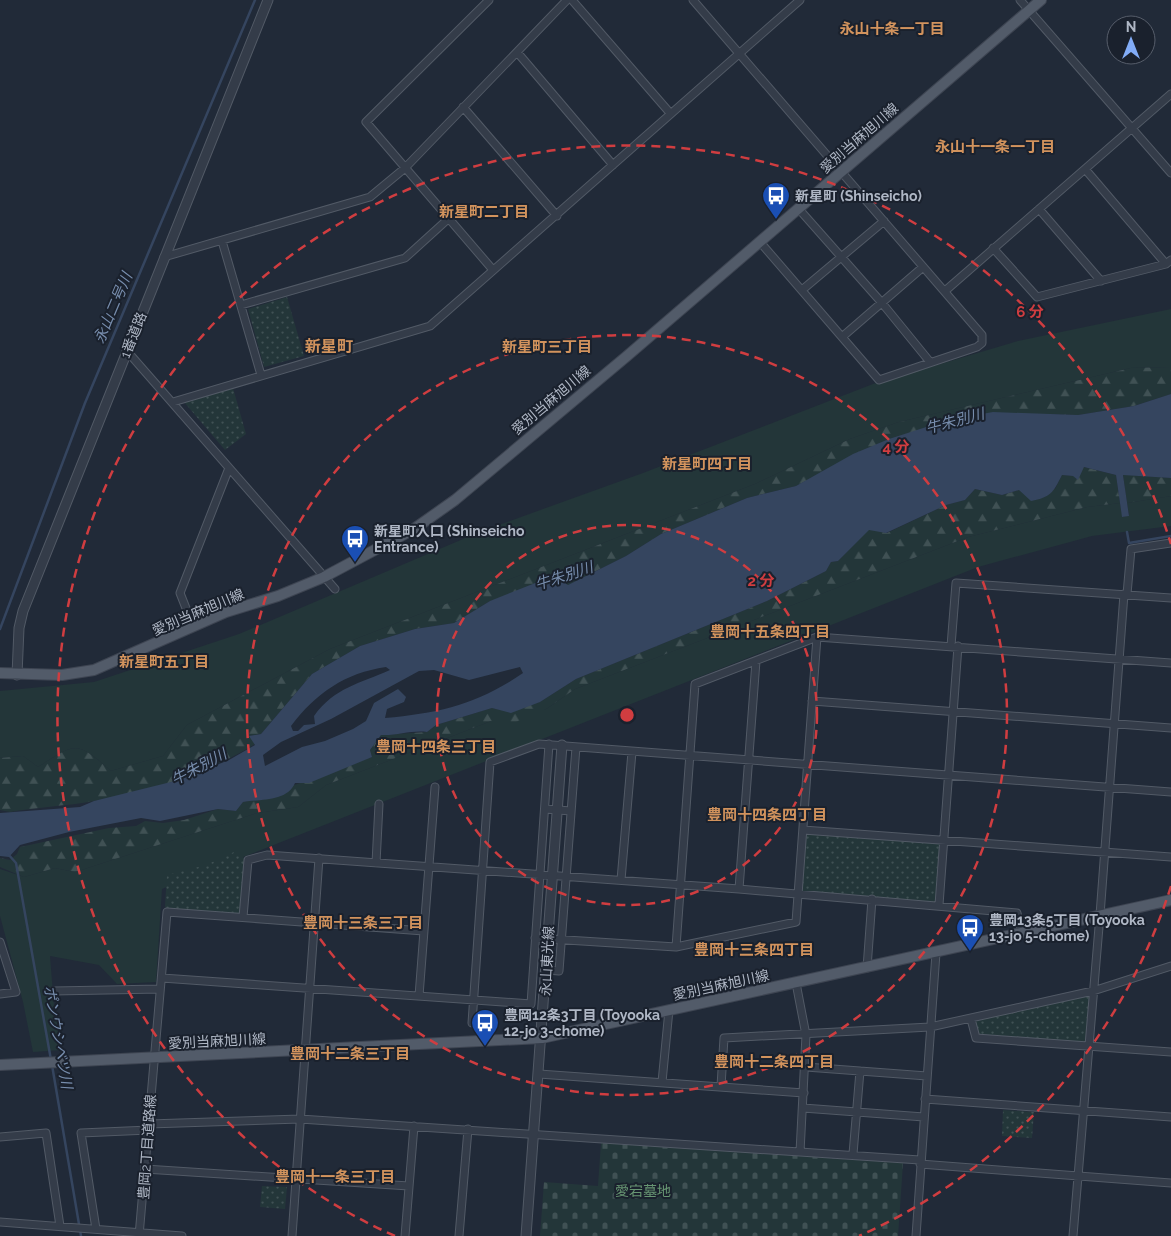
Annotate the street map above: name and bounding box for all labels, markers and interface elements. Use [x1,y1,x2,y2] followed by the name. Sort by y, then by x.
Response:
[1106,15,1156,65] north arrow
[1126,19,1136,35] text: N
[839,20,945,38] district label: 永山十条一丁目
[817,100,901,176] street label: 愛別当麻旭川線
[935,138,1055,156] district label: 永山十一条一丁目
[761,181,791,220] bus stop icon: 新星町 (Shinseicho)
[795,188,922,204] place label: 新星町 (Shinseicho)
[439,203,529,221] district label: 新星町二丁目
[90,268,137,346] water label: 永山二号川
[1016,303,1044,321] text: 6 分
[117,310,149,360] street label: 1番道路
[305,337,353,356] district label: 新星町
[502,338,592,356] district label: 新星町三丁目
[508,362,594,438] street label: 愛別当麻旭川線
[924,404,988,437] water label: 牛朱別川
[882,438,910,456] text: 4 分
[662,455,752,473] district label: 新星町四丁目
[374,523,525,555] place label: 新星町入口 (Shinseicho Entrance)
[340,524,370,563] bus stop icon: 新星町入口 (Shinseicho Entrance)
[533,558,597,594] water label: 牛朱別川
[747,572,775,590] text: 2 分
[150,585,246,639] street label: 愛別当麻旭川線
[710,623,830,641] district label: 豊岡十五条四丁目
[119,653,209,671] district label: 新星町五丁目
[618,706,636,724] centre of rings
[376,738,496,756] district label: 豊岡十四条三丁目
[168,744,231,789] water label: 牛朱別川
[707,806,827,824] district label: 豊岡十四条四丁目
[989,912,1145,944] place label: 豊岡13条5丁目 (Toyooka 13-jo 5-chome)
[955,913,985,952] bus stop icon: 豊岡13条5丁目 (Toyooka 13-jo 5-chome)
[303,914,423,932] district label: 豊岡十三条三丁目
[537,926,557,996] street label: 永山東光線
[694,941,814,959] district label: 豊岡十三条四丁目
[671,967,771,1003] street label: 愛別当麻旭川線
[40,984,76,1092] water label: ポンウシベツ川
[504,1007,660,1039] place label: 豊岡12条3丁目 (Toyooka 12-jo 3-chome)
[470,1008,500,1047] bus stop icon: 豊岡12条3丁目 (Toyooka 12-jo 3-chome)
[168,1030,266,1052] street label: 愛別当麻旭川線
[290,1045,410,1063] district label: 豊岡十二条三丁目
[714,1053,834,1071] district label: 豊岡十二条四丁目
[135,1094,159,1200] street label: 豊岡2丁目道路線
[275,1168,395,1186] district label: 豊岡十一条三丁目
[615,1183,671,1199] park label: 愛宕墓地

